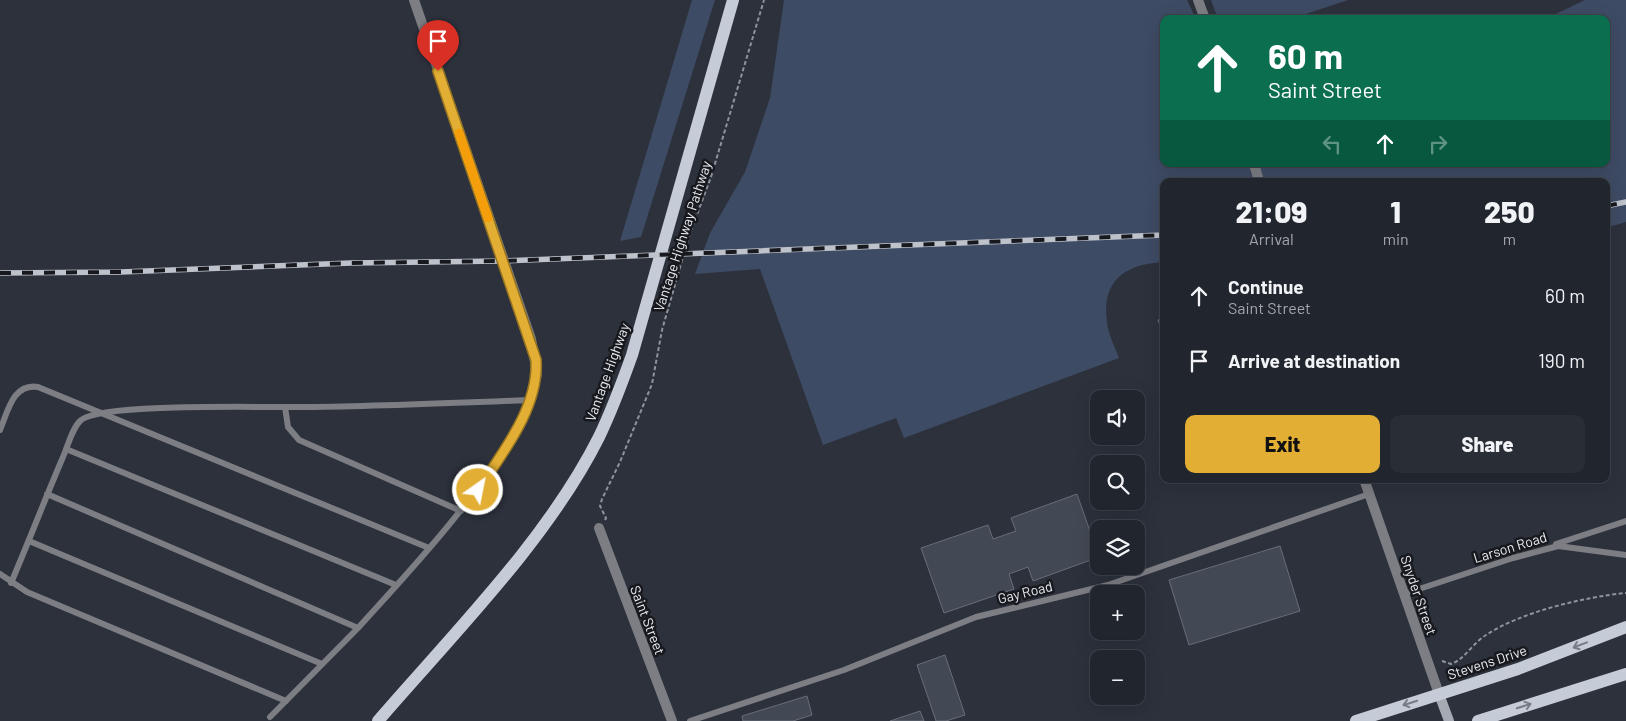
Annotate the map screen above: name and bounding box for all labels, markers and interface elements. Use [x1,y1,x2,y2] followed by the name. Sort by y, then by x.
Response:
[417,20,459,71] pin
[424,27,452,55] icon: arrive
[1268,34,1343,76] text: 60 m
[1185,35,1250,100] icon: ahead
[1268,76,1382,102] text: Saint Street
[1318,130,1346,158] icon: left
[1371,130,1399,158] icon: ahead
[1424,130,1452,158] icon: right
[650,158,715,314] street label: Vantage Highway Pathway
[1235,193,1307,229] text: 21:09
[1390,193,1401,229] text: 1
[1484,193,1535,229] text: 250
[1249,229,1294,248] text: Arrival
[1383,229,1409,248] text: min
[1503,229,1516,248] text: m
[1228,275,1304,298] text: Continue
[1185,282,1213,310] icon: ahead
[1545,284,1585,307] text: 60 m
[1228,298,1311,317] text: Saint Street
[581,320,633,423] street label: Vantage Highway
[1185,347,1213,375] icon: arrive
[1228,349,1400,372] text: Arrive at destination
[1538,349,1585,372] text: 190 m
[1090,390,1145,705] map controls
[1090,390,1145,445] button: sound
[1185,415,1380,473] button: Exit
[1390,415,1585,473] button: Share
[1090,455,1145,510] button: search
[451,463,503,515] position arrow
[1090,520,1145,575] button: layers
[1471,528,1549,566] street label: Larson Road
[1397,553,1441,637] street label: Snyder Street
[996,577,1054,607] street label: Gay Road
[627,583,669,657] street label: Saint Street
[1090,585,1145,640] button: +
[1445,641,1529,683] street label: Stevens Drive
[1573,641,1589,650] one-way arrow
[1090,650,1145,705] button: −
[1403,699,1419,708] one-way arrow
[1516,701,1531,710] one-way arrow

